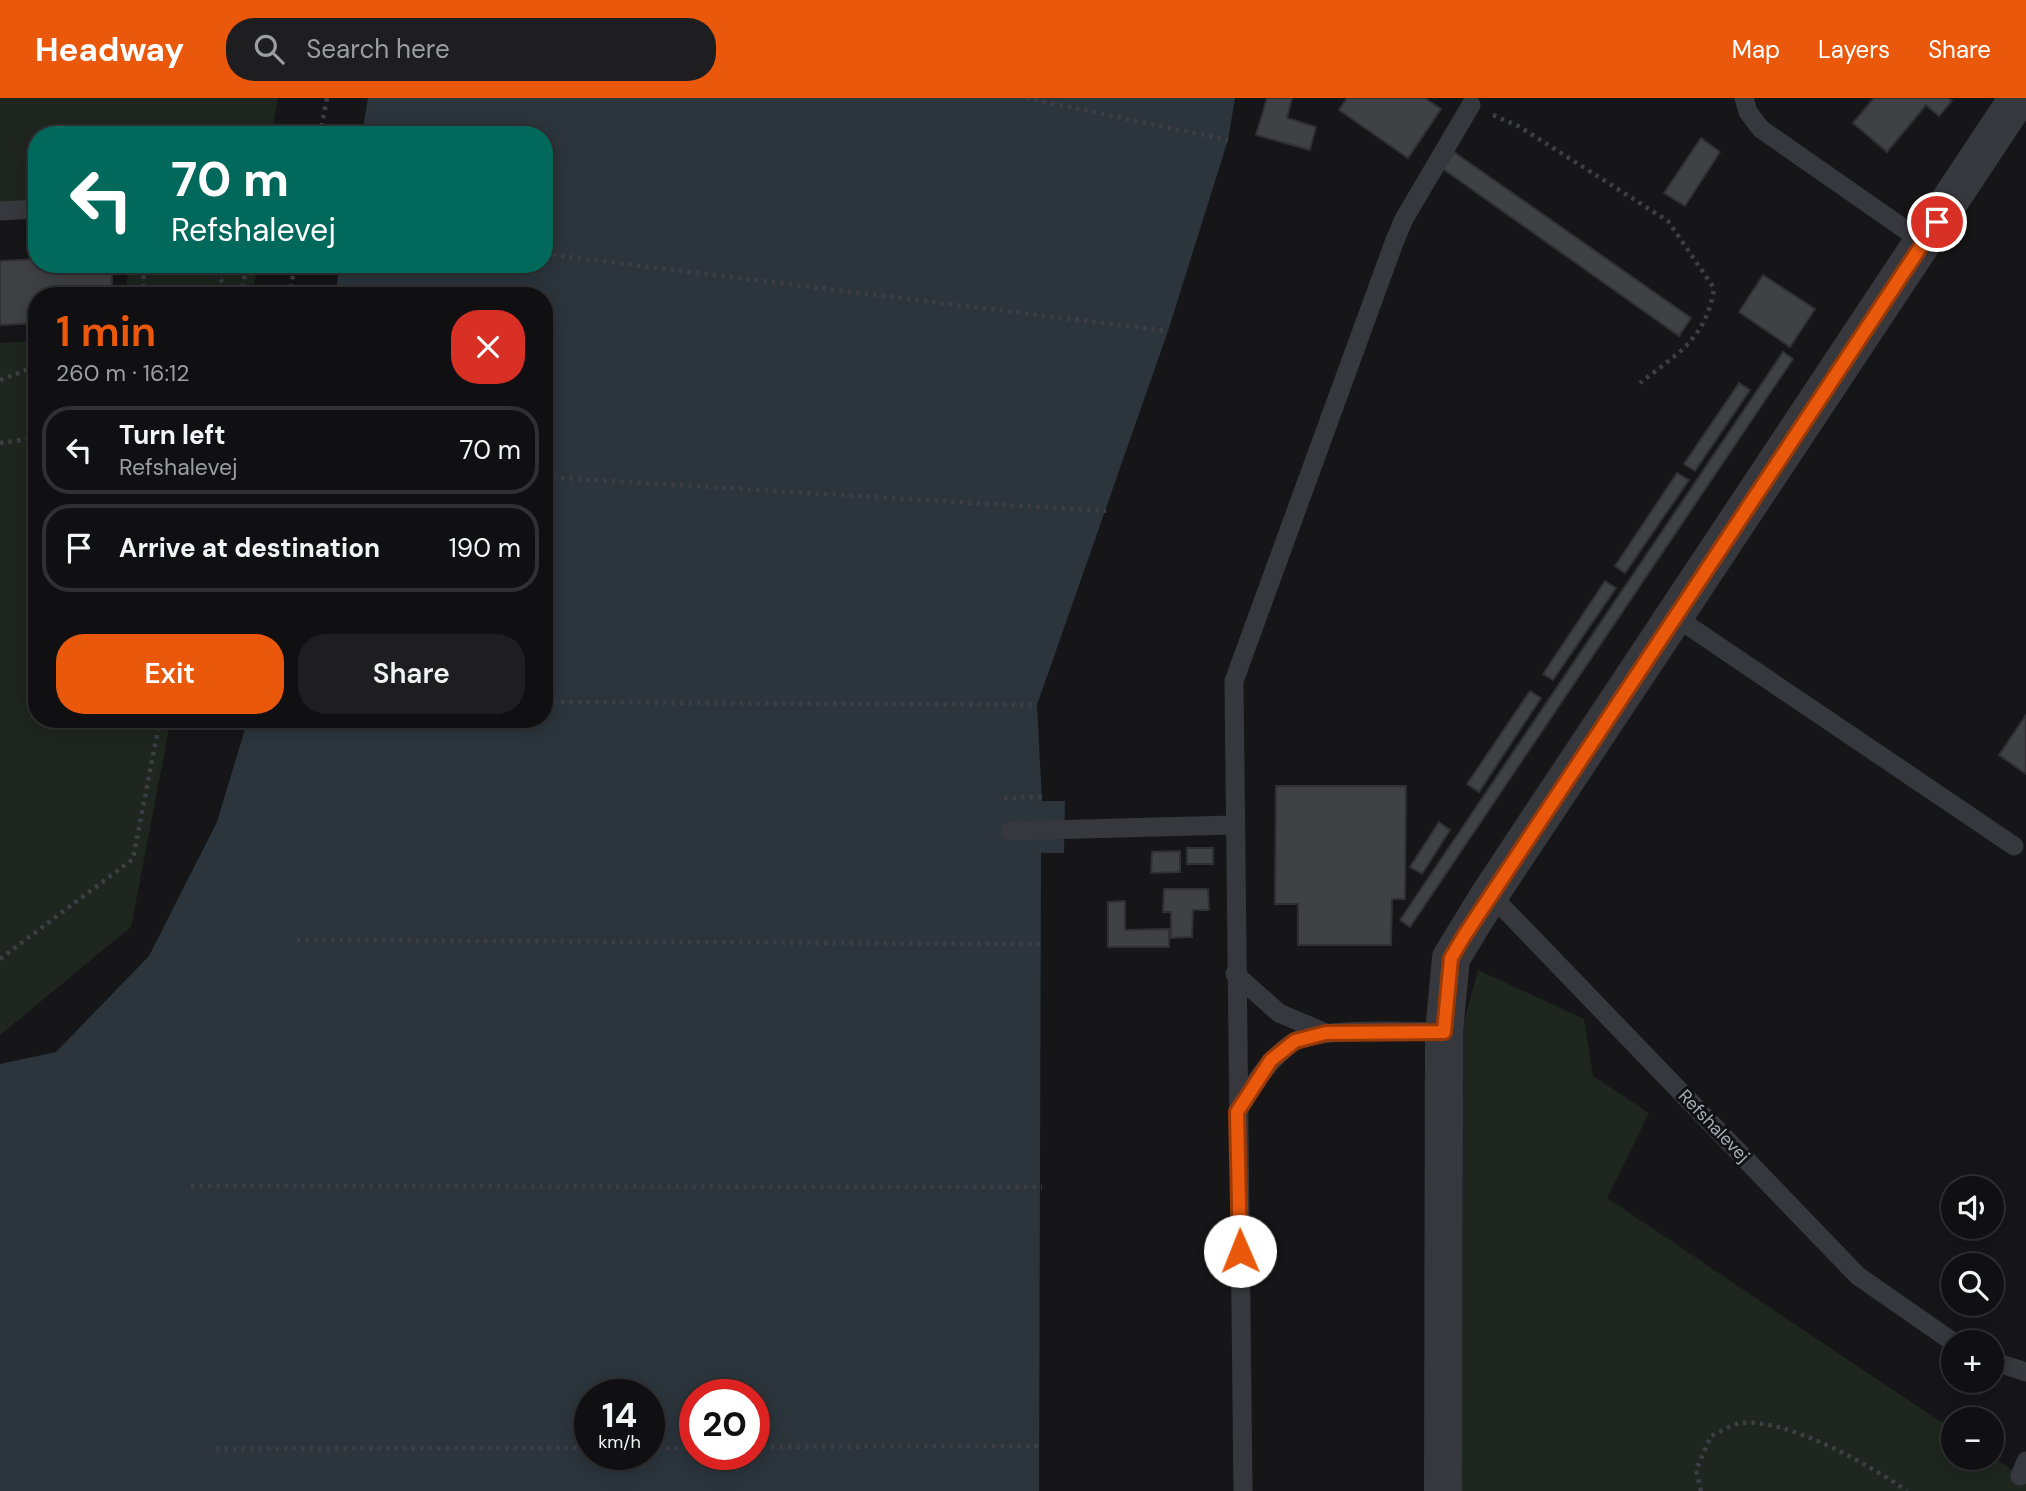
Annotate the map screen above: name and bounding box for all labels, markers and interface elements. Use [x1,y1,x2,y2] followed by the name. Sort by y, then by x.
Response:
[226,18,716,81] search box
[35,28,184,71] text: Headway
[250,30,288,68] icon: search
[306,32,450,66] text: Search here
[1732,34,1780,65] text: Map
[1818,34,1890,65] text: Layers
[1928,34,1991,65] text: Share
[171,147,289,211] text: 70 m
[56,154,147,245] icon: left
[1907,192,1967,252] pin
[1918,203,1956,241] icon: arrive
[171,209,336,251] text: Refshalevej
[56,304,156,359] text: 1 min
[451,310,525,384] button: close
[56,358,190,388] text: 260 m · 16:12
[119,418,226,452] text: Turn left
[60,431,98,469] icon: left
[460,433,521,467] text: 70 m
[119,452,238,482] text: Refshalevej
[60,529,98,567] icon: arrive
[119,531,380,565] text: Arrive at destination
[449,531,521,565] text: 190 m
[56,634,284,714] button: Exit
[298,634,525,714] button: Share
[1673,1084,1755,1168] street label: Refshalevej
[1941,1176,2004,1470] map controls
[1941,1176,2004,1239] button: sound
[1203,1214,1277,1288] position arrow
[1941,1253,2004,1316] button: search
[1941,1330,2004,1393] button: +
[679,1379,770,1470] speed limit sign: 20
[602,1392,637,1438] text: 14
[1941,1407,2004,1470] button: −
[598,1430,641,1454] text: km/h

